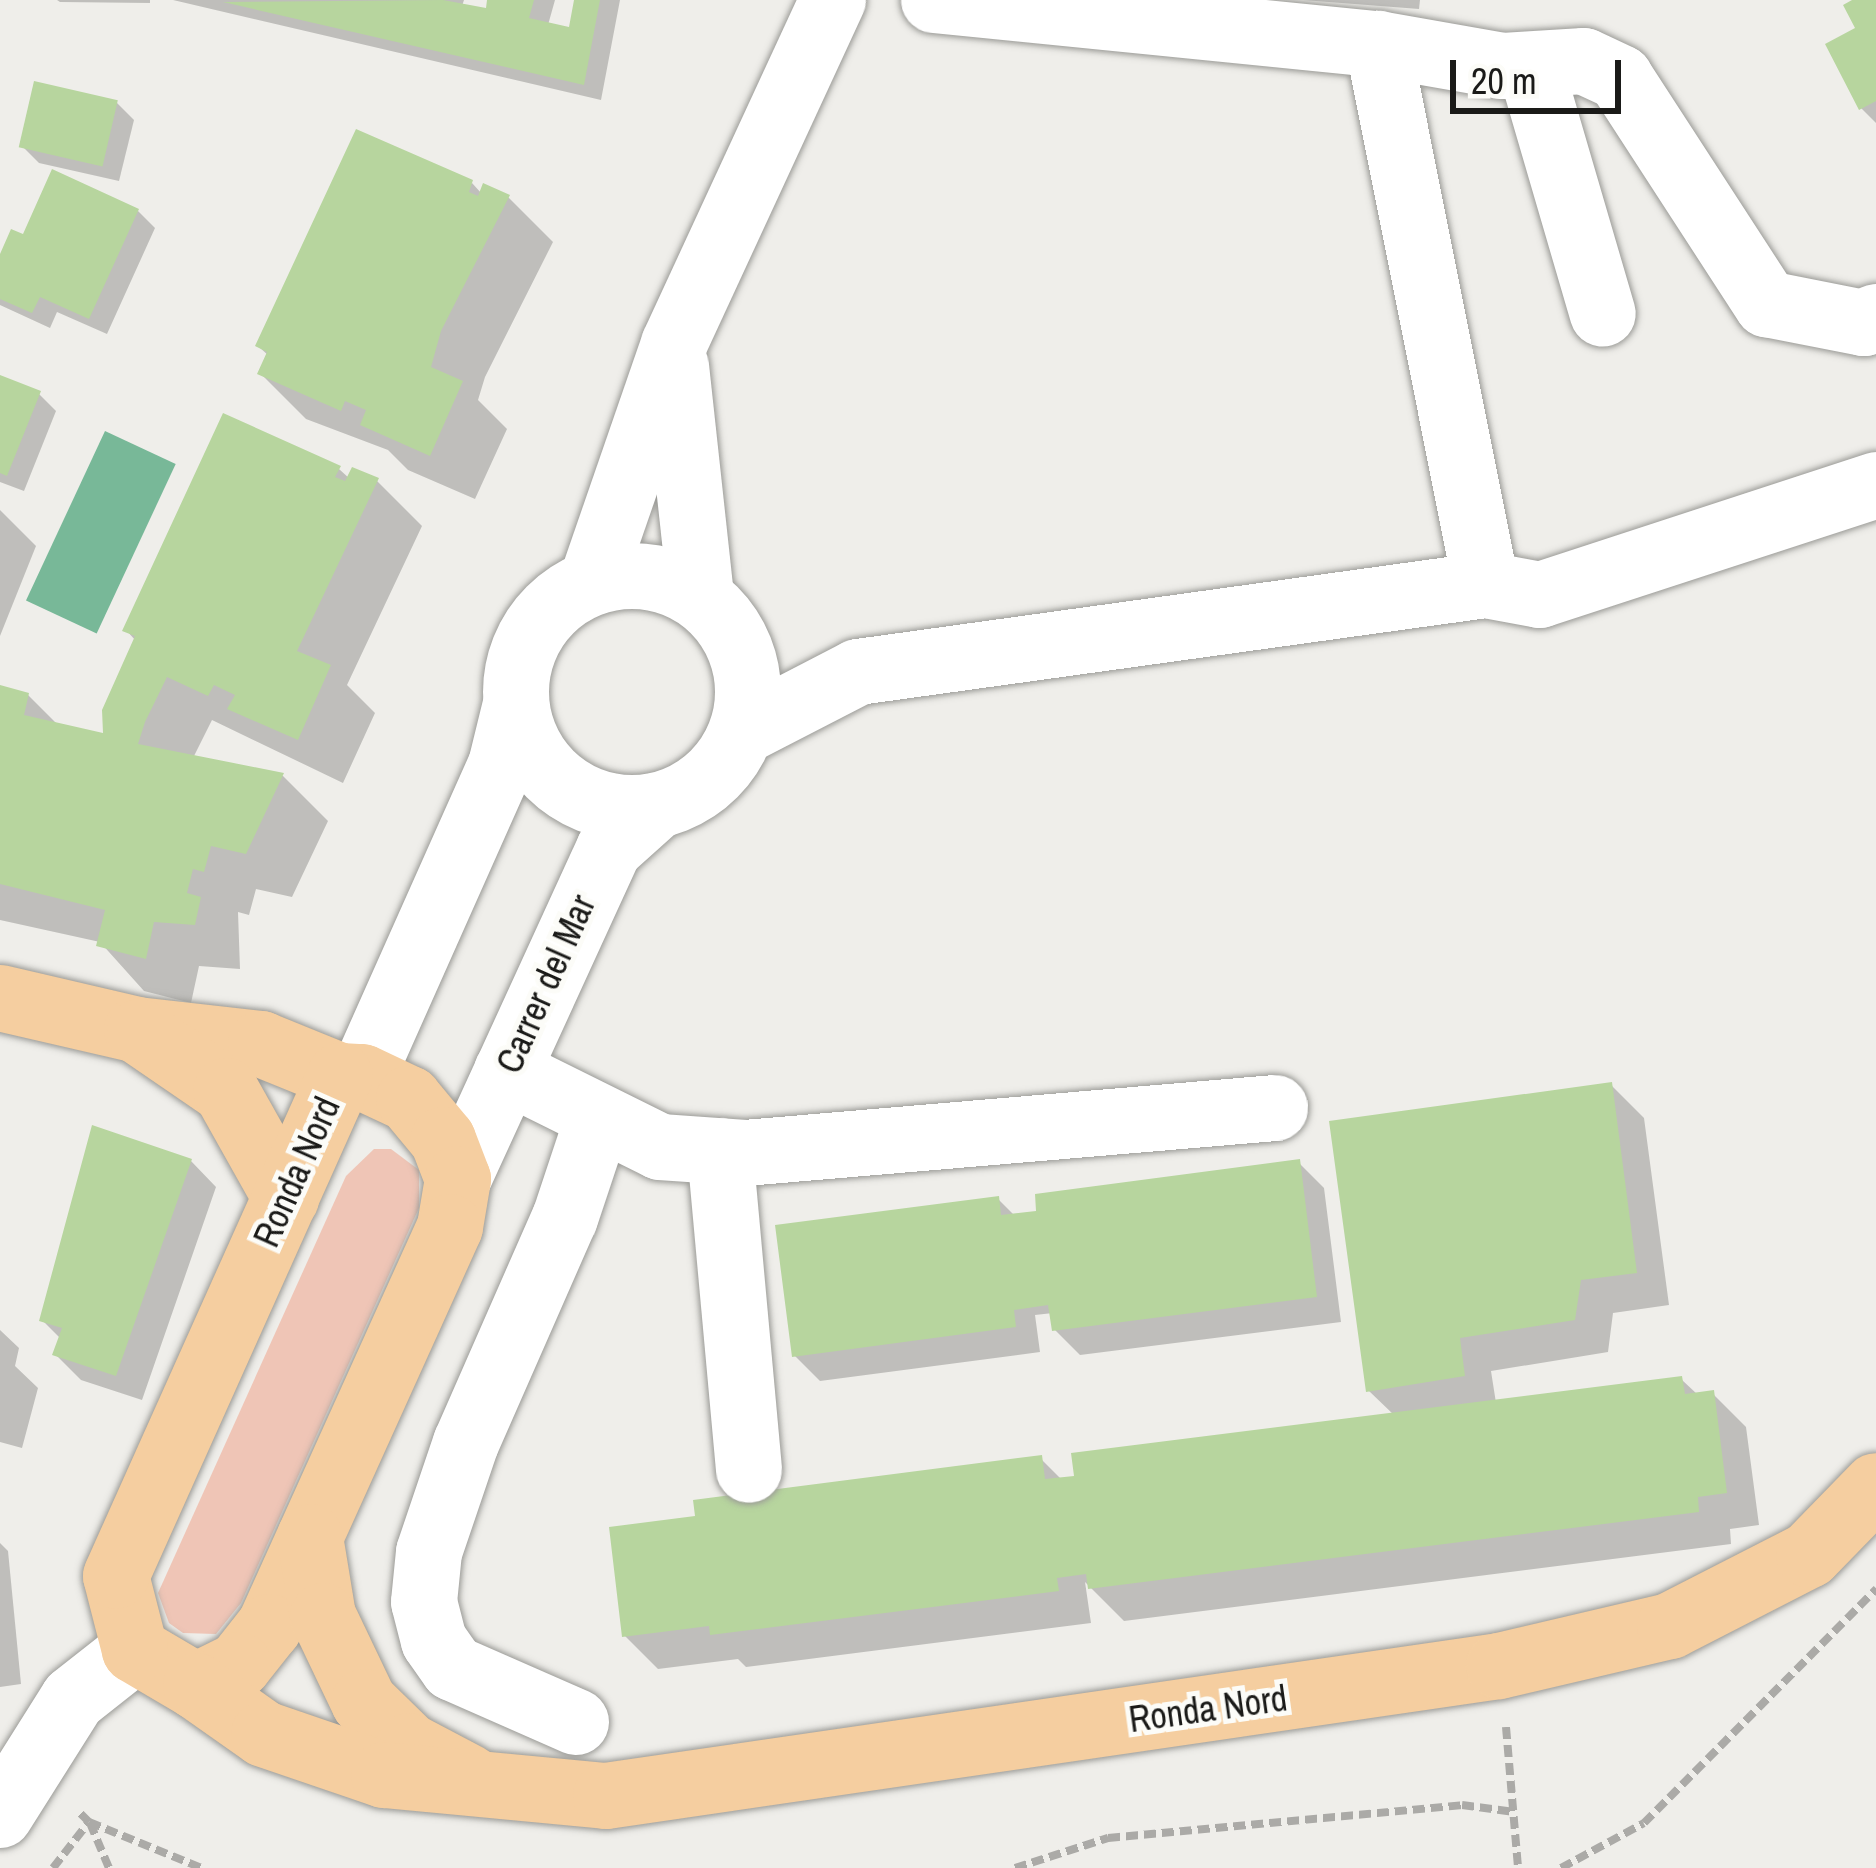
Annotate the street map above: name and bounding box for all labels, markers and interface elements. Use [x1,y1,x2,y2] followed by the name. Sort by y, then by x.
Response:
[1456,36,1627,110] scale bar
[1471,57,1537,105] text: 20 m
[488,888,604,1080] street label: Carrer del Mar
[245,1091,349,1253] street label: Ronda Nord
[1126,1677,1290,1741] street label: Ronda Nord

